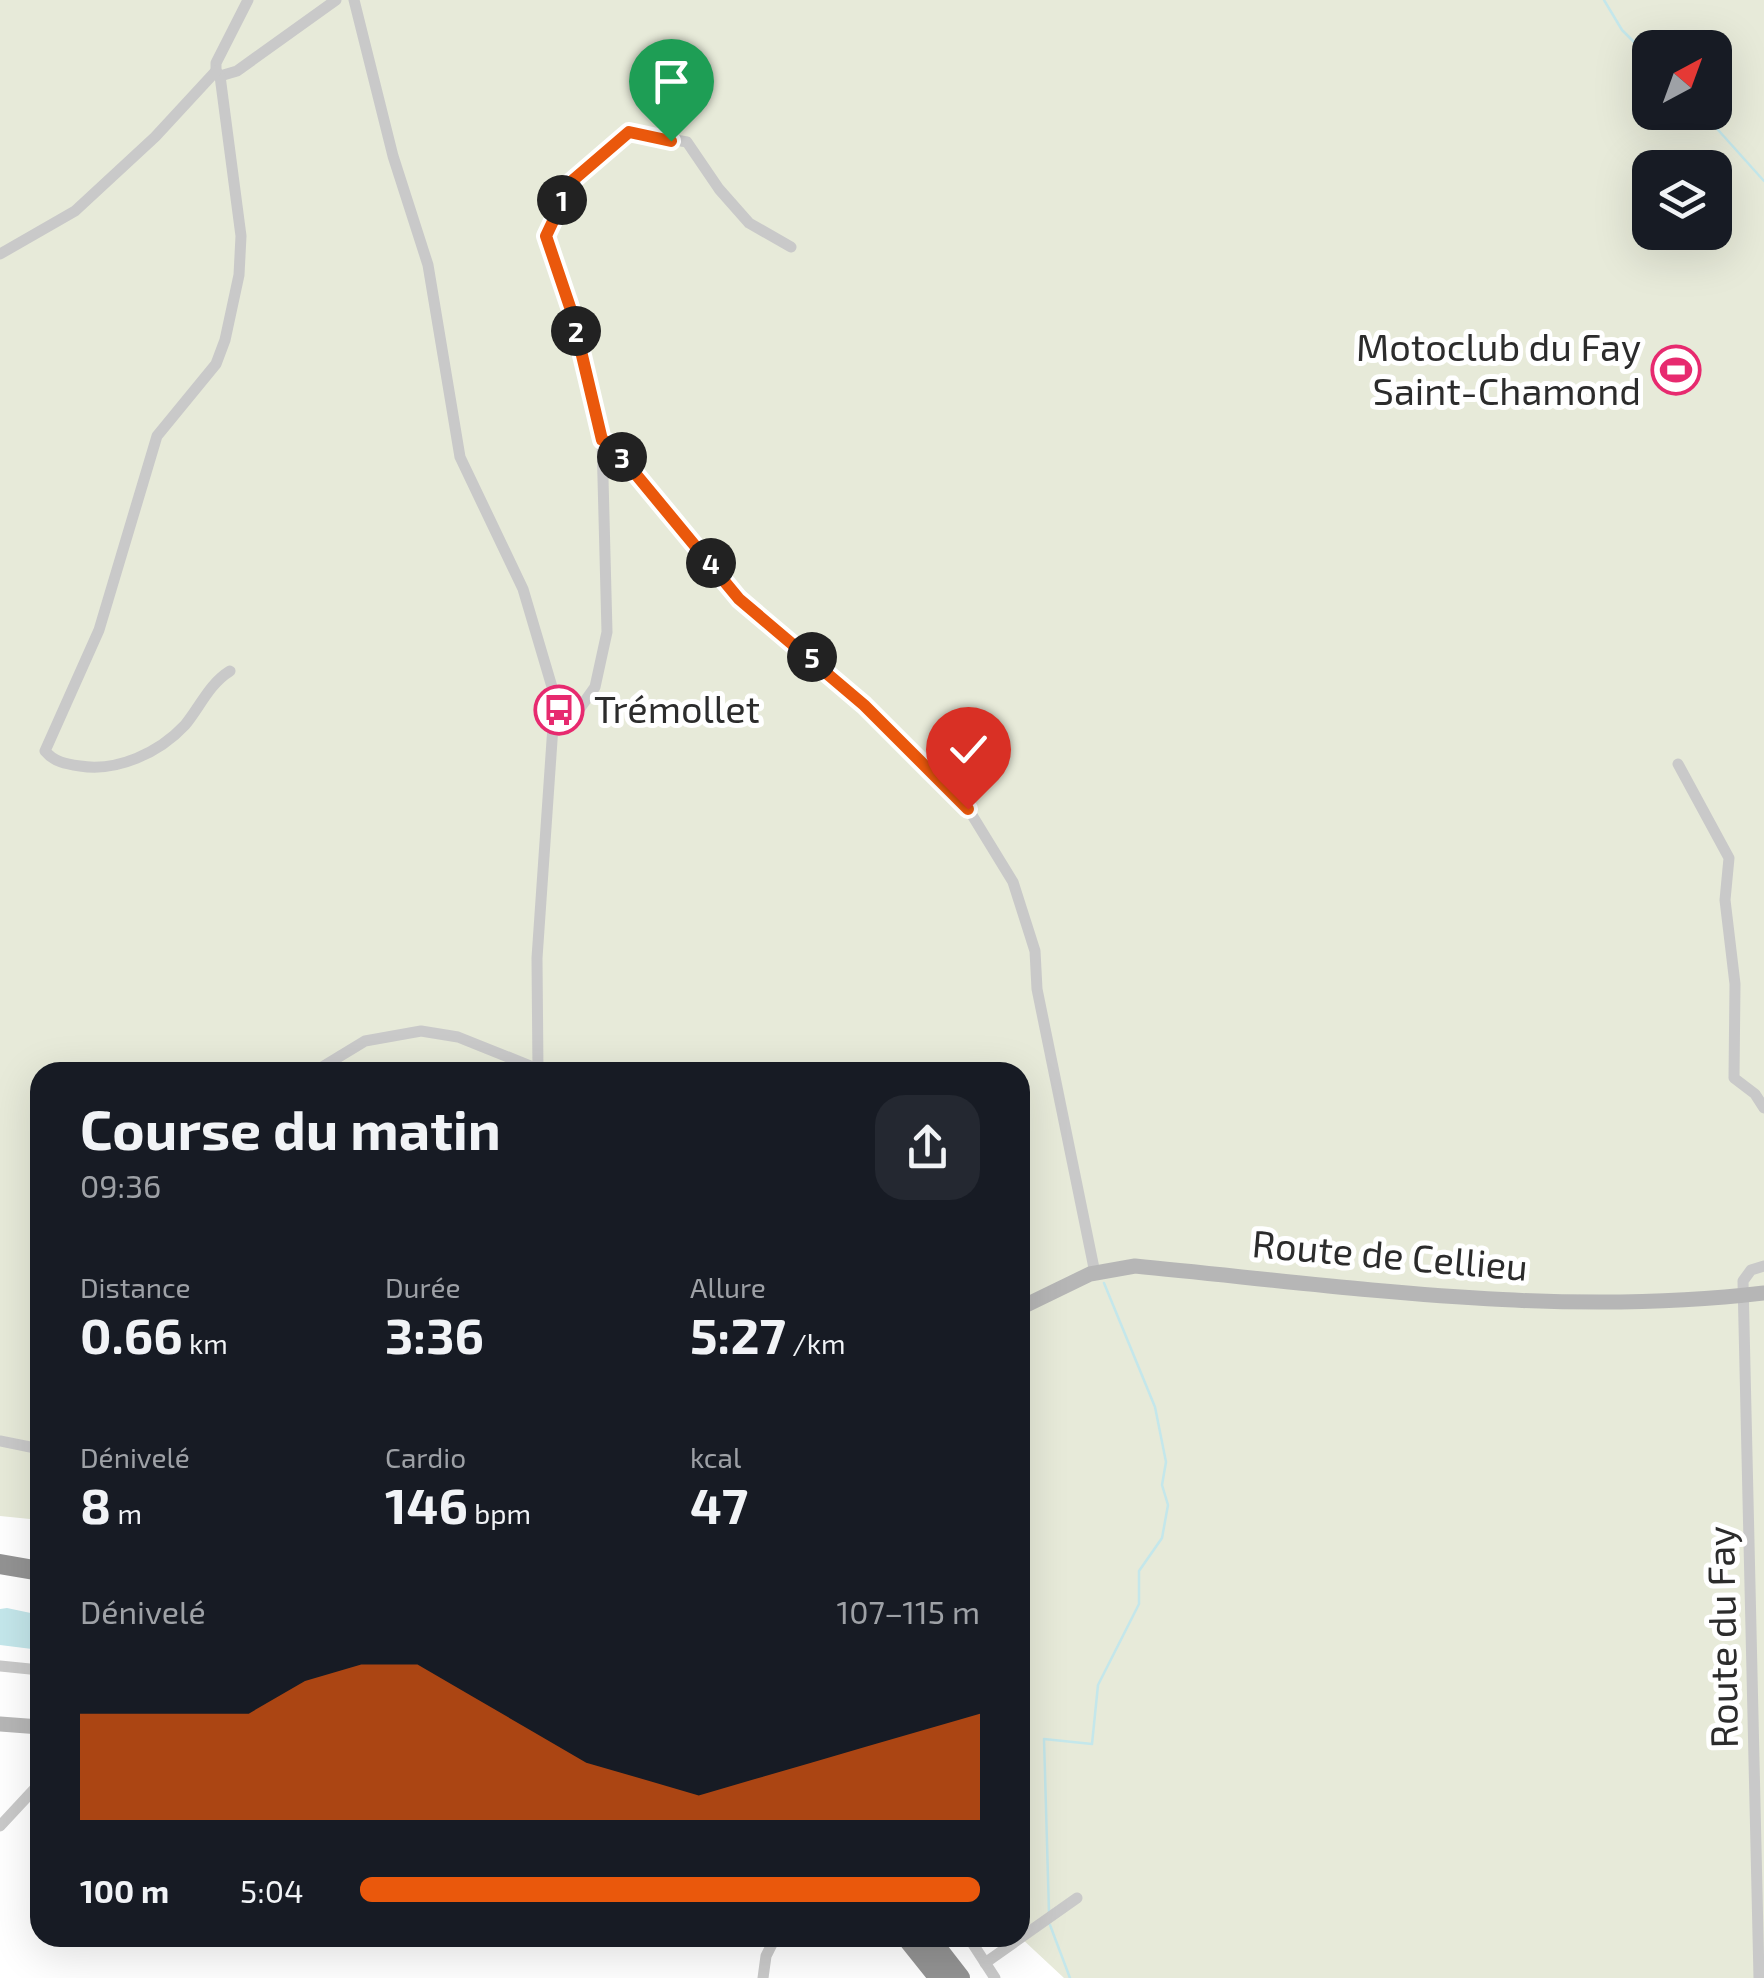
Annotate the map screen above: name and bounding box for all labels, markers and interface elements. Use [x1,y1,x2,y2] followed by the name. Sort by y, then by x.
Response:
[1632,30,1732,130] north arrow
[1632,30,1732,250] map controls
[629,39,714,142] pin
[644,54,699,109] icon: arrive
[1632,150,1732,250] button: layers
[537,175,587,225] pin: 1
[556,183,568,217] text: 1
[551,306,601,356] pin: 2
[568,314,584,348] text: 2
[1356,323,1641,413] place label: Motoclub du Fay Saint-Chamond
[1650,344,1702,396] sports icon: Motoclub du Fay Saint-Chamond
[597,432,647,482] pin: 3
[614,440,630,474] text: 3
[686,538,736,588] pin: 4
[702,546,720,580] text: 4
[787,632,837,682] pin: 5
[804,640,820,674] text: 5
[533,684,585,736] bus stop icon: Trémollet
[594,685,760,731] place label: Trémollet
[926,707,1011,810] pin
[941,722,996,777] icon: check
[80,1095,501,1161] text: Course du matin
[875,1095,980,1200] button: share
[80,1166,161,1204] text: 09:36
[1250,1219,1530,1289] street label: Route de Cellieu
[80,1270,191,1304] text: Distance
[385,1270,461,1304] text: Durée
[690,1270,766,1304] text: Allure
[80,1304,183,1364] text: 0.66
[385,1304,484,1364] text: 3:36
[690,1304,786,1364] text: 5:27
[183,1326,228,1360] text: km
[786,1326,845,1360] text: /km
[80,1440,190,1474] text: Dénivelé
[385,1440,466,1474] text: Cardio
[690,1440,741,1474] text: kcal
[80,1474,111,1534] text: 8
[385,1474,468,1534] text: 146
[690,1474,748,1534] text: 47
[111,1496,142,1530] text: m
[468,1496,531,1530] text: bpm
[1696,1525,1746,1749] street label: Route du Fay
[80,1592,206,1630] text: Dénivelé
[837,1592,980,1630] text: 107–115 m
[80,1871,169,1909] text: 100 m
[240,1871,304,1909] text: 5:04

